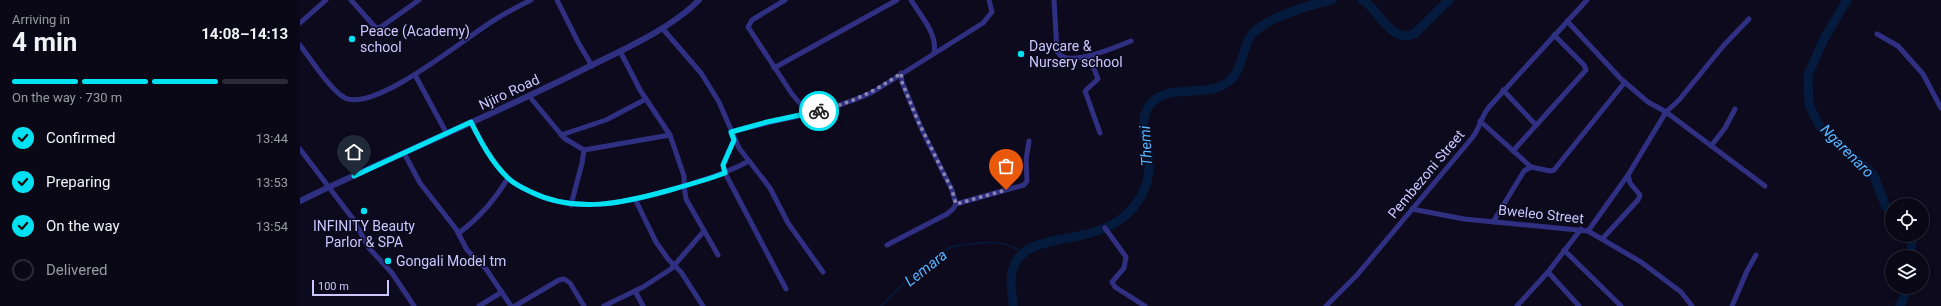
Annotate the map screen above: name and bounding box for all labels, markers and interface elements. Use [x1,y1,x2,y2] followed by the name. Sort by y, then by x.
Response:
[12,12,70,27] text: Arriving in
[360,23,470,55] place label: Peace (Academy) school
[201,25,288,43] text: 14:08–14:13
[12,27,77,57] text: 4 min
[347,34,357,44] marker: Peace (Academy) school
[1029,38,1123,70] place label: Daycare & Nursery school
[1016,49,1026,59] marker: Daycare & Nursery school
[476,71,542,113] street label: Njiro Road
[12,90,122,105] text: On the way · 730 m
[799,91,839,131] courier
[808,100,830,122] icon: bike
[1817,121,1877,181] water label: Ngarenaro
[1136,125,1156,167] water label: Themi
[1384,126,1468,221] street label: Pembezoni Street
[12,127,34,149] icon: check
[46,129,116,147] text: Confirmed
[256,131,288,146] text: 13:44
[337,135,371,176] pin
[343,141,365,163] icon: home
[989,149,1023,190] pin
[995,155,1017,177] icon: bag
[12,171,34,193] icon: check
[46,173,110,191] text: Preparing
[256,175,288,190] text: 13:53
[1885,198,1929,294] map controls
[1885,198,1929,242] button: locate
[1497,202,1585,226] street label: Bweleo Street
[359,206,369,216] marker: INFINITY Beauty Parlor & SPA
[12,215,34,237] icon: check
[46,217,120,235] text: On the way
[313,218,415,250] place label: INFINITY Beauty Parlor & SPA
[256,219,288,234] text: 13:54
[901,246,951,290] water label: Lemara
[1885,250,1929,294] button: layers
[396,253,506,269] place label: Gongali Model tm
[383,256,393,266] marker: Gongali Model tm
[46,261,108,279] text: Delivered
[312,278,389,297] scale bar
[318,280,349,293] text: 100 m

